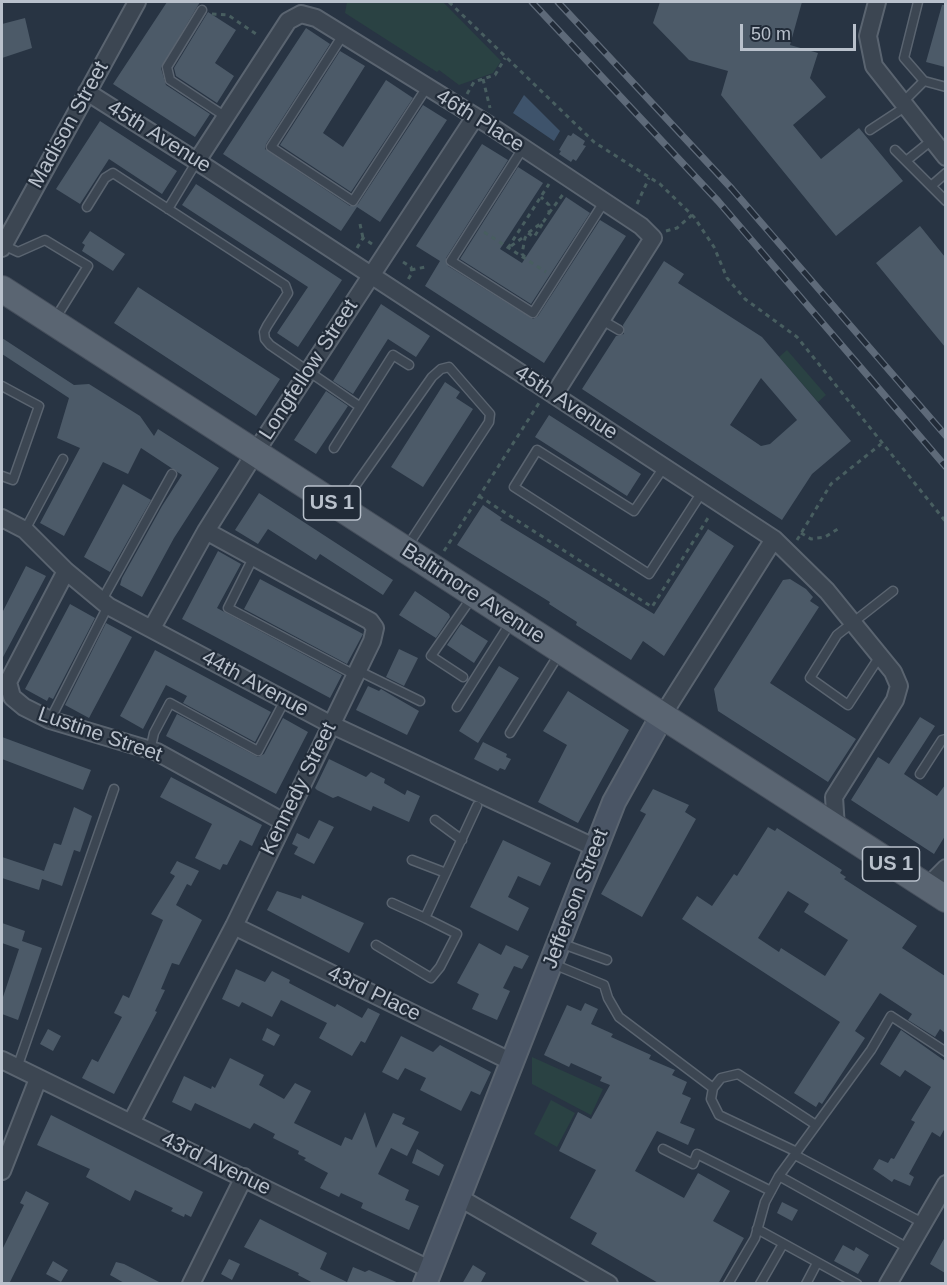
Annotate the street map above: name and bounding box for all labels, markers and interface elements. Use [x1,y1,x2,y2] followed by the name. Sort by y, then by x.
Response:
[743,12,858,50] scale bar
[751,24,791,44] text: 50 m
[24,57,114,193] street label: Madison Street
[431,84,529,158] street label: 46th Place
[102,95,216,179] street label: 45th Avenue
[254,295,364,445] street label: Longfellow Street
[510,360,622,446] street label: 45th Avenue
[304,486,360,520] road number: US 1
[397,538,549,650] street label: Baltimore Avenue
[197,645,313,723] street label: 44th Avenue
[35,702,165,768] street label: Lustine Street
[256,718,342,860] street label: Kennedy Street
[538,825,614,973] street label: Jefferson Street
[862,847,920,881] road number: US 1
[323,961,425,1027] street label: 43rd Place
[157,1127,275,1201] street label: 43rd Avenue

